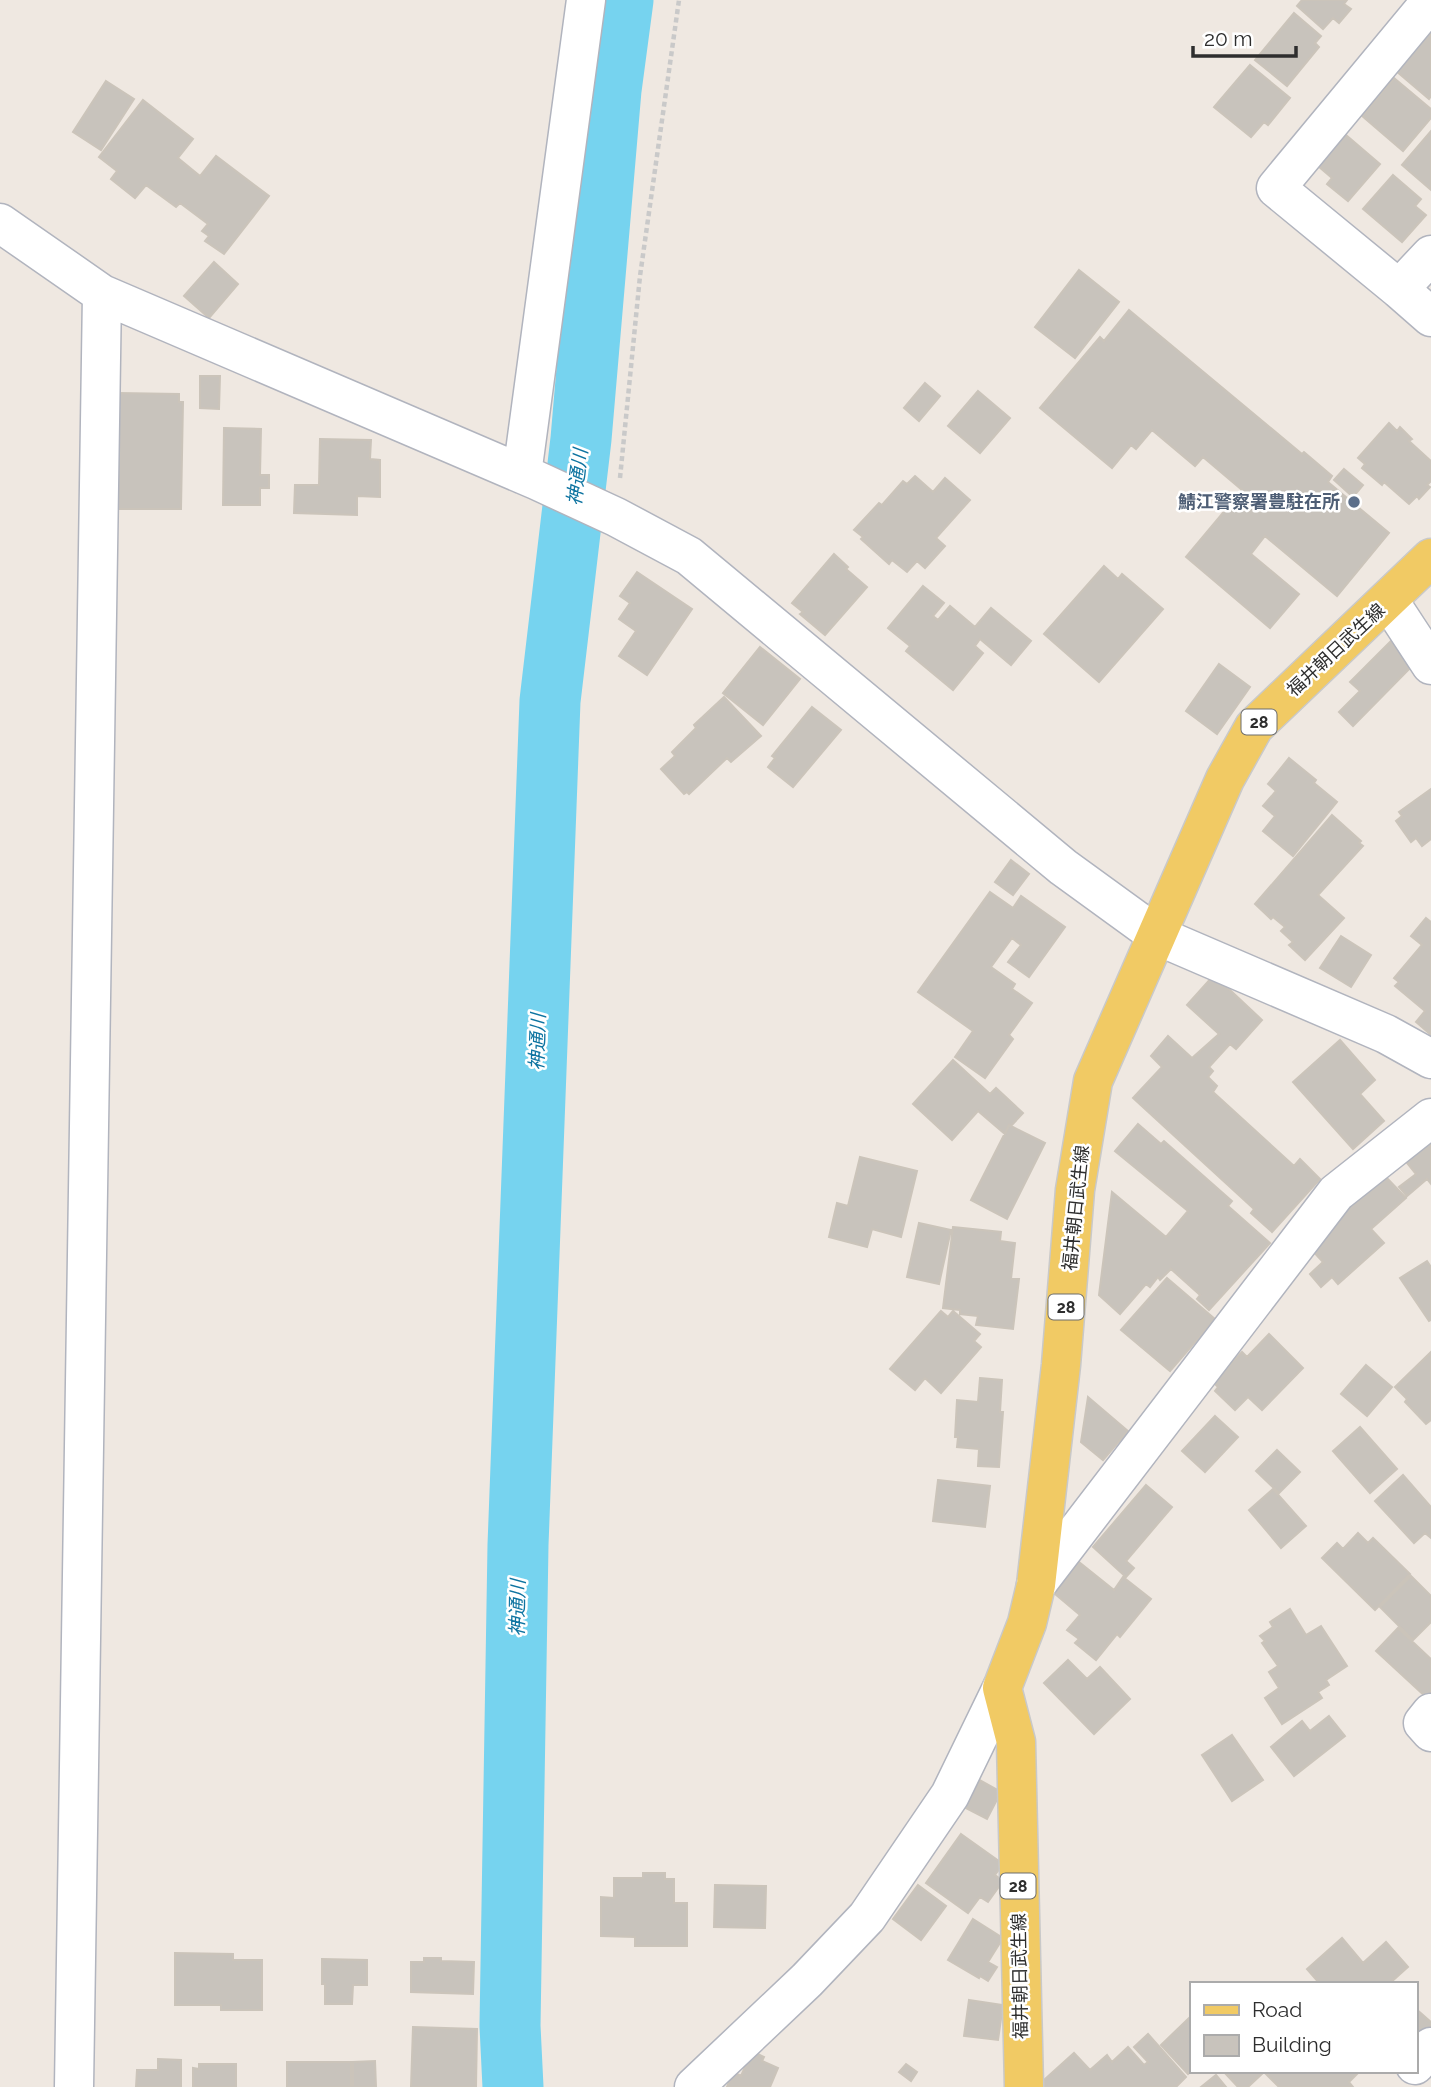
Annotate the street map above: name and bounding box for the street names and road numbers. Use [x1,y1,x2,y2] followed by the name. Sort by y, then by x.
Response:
[1282,599,1389,700] street label: 福井朝日武生線
[1242,709,1276,734] road number: 28
[1058,1144,1093,1272] street label: 福井朝日武生線
[1048,1294,1084,1320] road number: 28
[1000,1874,1036,1898] road number: 28
[1008,1913,1031,2039] street label: 福井朝日武生線

